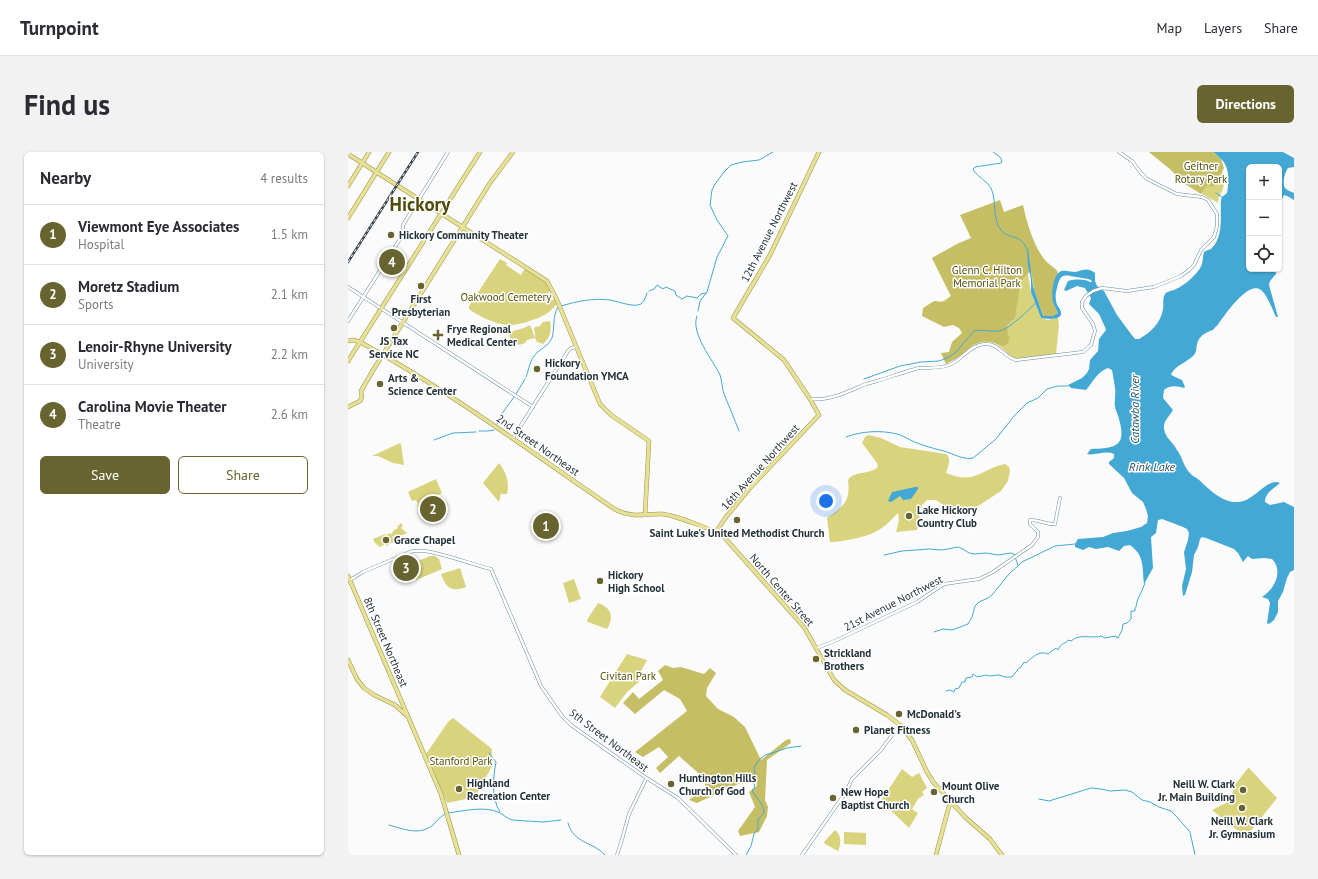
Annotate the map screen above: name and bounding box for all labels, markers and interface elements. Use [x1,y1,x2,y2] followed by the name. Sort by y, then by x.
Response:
[20,16,99,40] text: Turnpoint
[1156,19,1182,37] text: Map
[1204,19,1242,37] text: Layers
[1264,19,1298,37] text: Share
[1197,85,1294,123] button: Directions
[24,86,110,123] text: Find us
[1175,159,1228,186] park label: Geitner Rotary Park
[1246,164,1282,272] map controls
[1246,164,1282,200] button: +
[40,167,91,189] text: Nearby
[260,170,308,187] text: 4 results
[738,179,800,284] street label: 12th Avenue Northwest
[390,192,451,216] district label: Hickory
[1246,200,1282,236] button: −
[78,217,239,236] text: Viewmont Eye Associates
[49,226,57,243] text: 1
[271,226,308,243] text: 1.5 km
[399,228,528,242] place label: Hickory Community Theater
[386,230,396,240] marker: Hickory Community Theater
[78,236,124,253] text: Hospital
[1246,236,1282,272] button: locate
[379,247,405,277] pin: 4
[952,263,1022,290] park label: Glenn C. Hilton Memorial Park
[78,277,179,296] text: Moretz Stadium
[416,281,426,291] marker: First Presbyterian
[49,286,57,303] text: 2
[271,286,308,303] text: 2.1 km
[461,290,552,304] park label: Oakwood Cemetery
[392,292,450,319] place label: First Presbyterian
[78,296,114,313] text: Sports
[447,322,517,349] place label: Frye Regional Medical Center
[389,323,399,333] marker: JS Tax Service NC
[432,329,444,341] marker: Frye Regional Medical Center
[369,334,419,361] place label: JS Tax Service NC
[78,337,232,356] text: Lenoir-Rhyne University
[49,346,57,363] text: 3
[271,346,308,363] text: 2.2 km
[78,356,134,373] text: University
[545,356,629,383] place label: Hickory Foundation YMCA
[532,364,542,374] marker: Hickory Foundation YMCA
[388,371,457,398] place label: Arts & Science Center
[1127,373,1142,444] water label: Catawba River
[375,379,385,389] marker: Arts & Science Center
[78,397,227,416] text: Carolina Movie Theater
[49,406,57,423] text: 4
[271,406,308,423] text: 2.6 km
[494,411,583,479] street label: 2nd Street Northeast
[78,416,121,433] text: Theatre
[718,421,802,513] street label: 16th Avenue Northwest
[40,456,170,494] button: Save
[178,456,308,494] button: Share
[1129,459,1176,474] water label: Rink Lake
[816,491,836,511] your location
[420,494,446,524] pin: 2
[917,503,978,530] place label: Lake Hickory Country Club
[533,511,559,541] pin: 1
[904,511,914,521] marker: Lake Hickory Country Club
[732,515,742,525] marker: Saint Luke's United Methodist Church
[650,526,824,540] place label: Saint Luke's United Methodist Church
[394,533,456,547] place label: Grace Chapel
[381,535,391,545] marker: Grace Chapel
[747,551,817,629] street label: North Center Street
[393,553,419,583] pin: 3
[608,568,665,595] place label: Hickory High School
[841,572,945,634] street label: 21st Avenue Northwest
[595,576,605,586] marker: Hickory High School
[361,595,411,689] street label: 8th Street Northeast
[824,646,871,673] place label: Strickland Brothers
[811,654,821,664] marker: Strickland Brothers
[600,669,657,683] park label: Civitan Park
[566,705,652,775] street label: 5th Street Northeast
[907,707,961,721] place label: McDonald's
[894,709,904,719] marker: McDonald's
[864,723,931,737] place label: Planet Fitness
[851,725,861,735] marker: Planet Fitness
[429,754,493,768] park label: Stanford Park
[679,771,757,798] place label: Huntington Hills Church of God
[467,776,550,803] place label: Highland Recreation Center
[1157,777,1236,804] place label: Neill W. Clark Jr. Main Building
[666,779,676,789] marker: Huntington Hills Church of God
[942,779,1000,806] place label: Mount Olive Church
[454,784,464,794] marker: Highland Recreation Center
[841,785,910,812] place label: New Hope Baptist Church
[1238,785,1248,795] marker: Neill W. Clark Jr. Main Building
[929,787,939,797] marker: Mount Olive Church
[828,793,838,803] marker: New Hope Baptist Church
[1237,803,1247,813] marker: Neill W. Clark Jr. Gymnasium
[1208,814,1275,841] place label: Neill W. Clark Jr. Gymnasium

